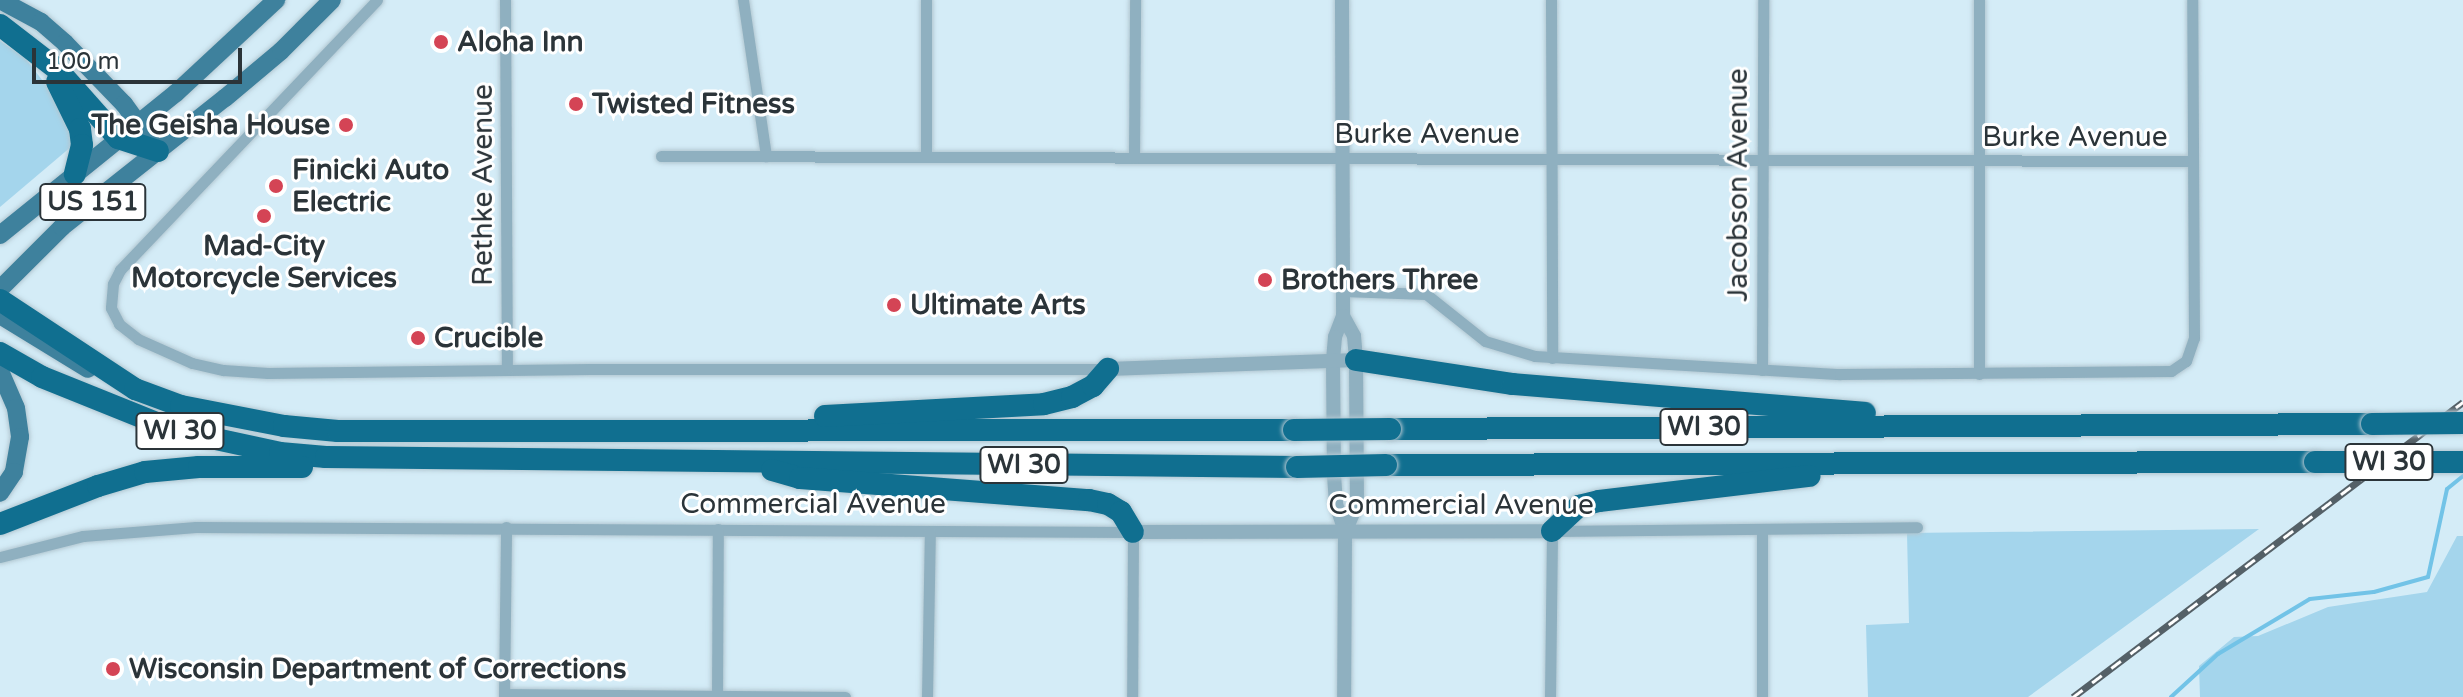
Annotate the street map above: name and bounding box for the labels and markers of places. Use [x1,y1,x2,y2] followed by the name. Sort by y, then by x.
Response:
[457,25,584,59] place label: Aloha Inn
[432,33,450,51] marker: Aloha Inn
[592,87,795,121] place label: Twisted Fitness
[567,95,585,113] marker: Twisted Fitness
[91,108,330,142] place label: The Geisha House
[337,116,355,134] marker: The Geisha House
[292,153,449,219] place label: Finicki Auto Electric
[267,177,285,195] marker: Finicki Auto Electric
[255,207,273,225] marker: Mad-City Motorcycle Services
[131,229,397,295] place label: Mad-City Motorcycle Services
[1281,263,1478,297] place label: Brothers Three
[1256,271,1274,289] marker: Brothers Three
[910,288,1086,322] place label: Ultimate Arts
[885,296,903,314] marker: Ultimate Arts
[434,321,543,355] place label: Crucible
[409,329,427,347] marker: Crucible
[129,652,626,686] place label: Wisconsin Department of Corrections
[104,660,122,678] marker: Wisconsin Department of Corrections

